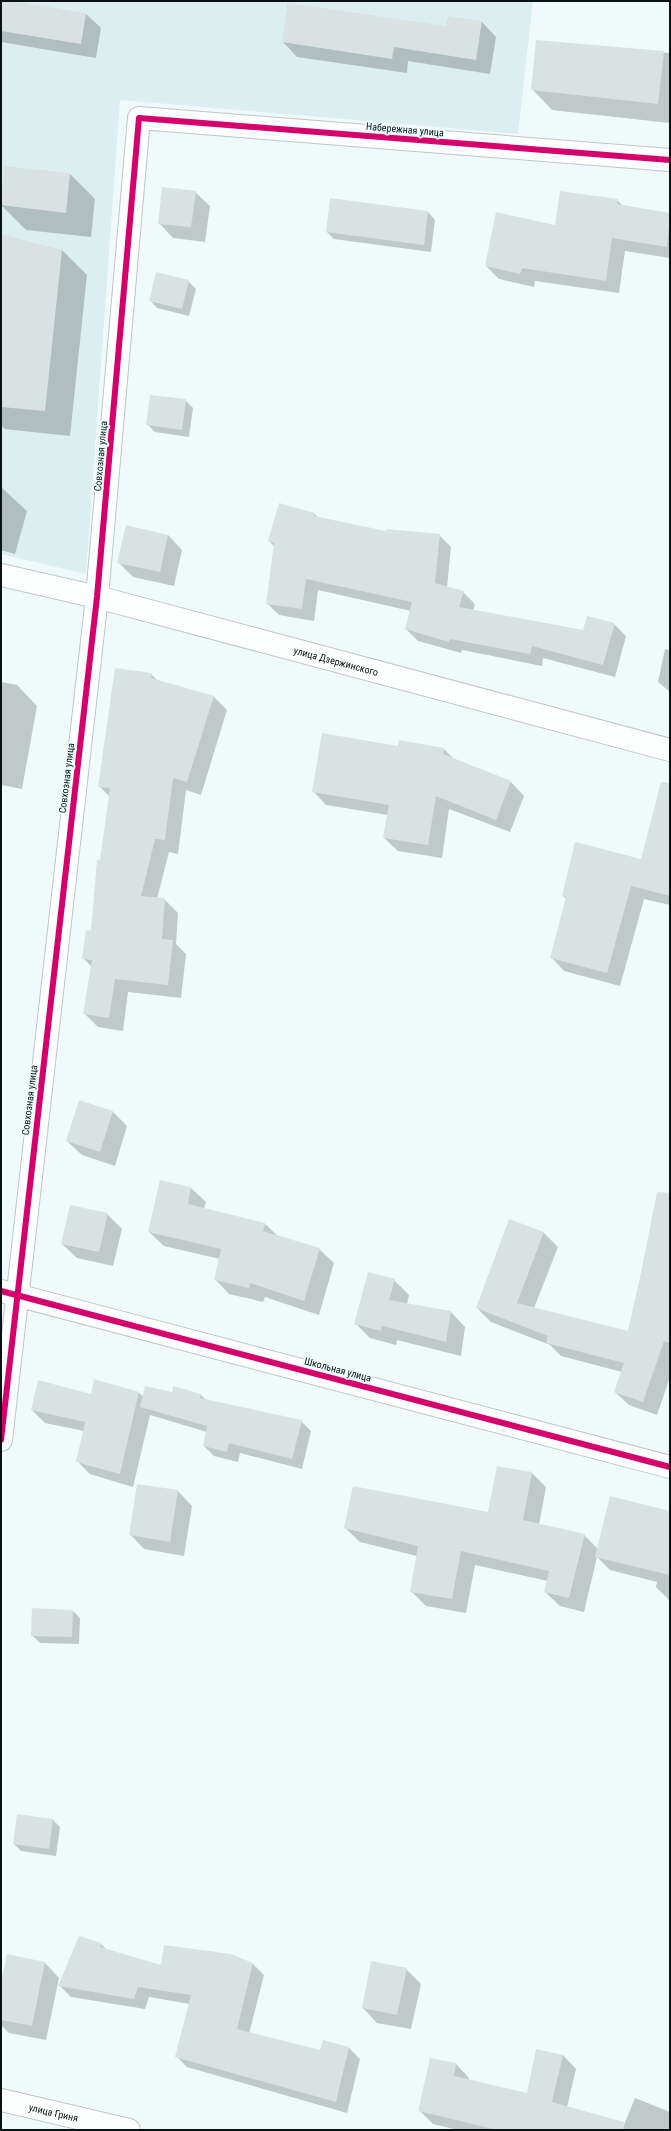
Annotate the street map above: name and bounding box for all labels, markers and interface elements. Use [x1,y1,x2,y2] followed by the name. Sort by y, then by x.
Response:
[366,121,444,138] street label: Набережная улица
[92,420,109,492] street label: Совхозная улица
[293,645,379,678] street label: улица Дзержинского
[57,742,76,814] street label: Совхозная улица
[20,1064,39,1136] street label: Совхозная улица
[303,1355,373,1384] street label: Школьная улица
[28,2102,79,2124] street label: улица Гриня

